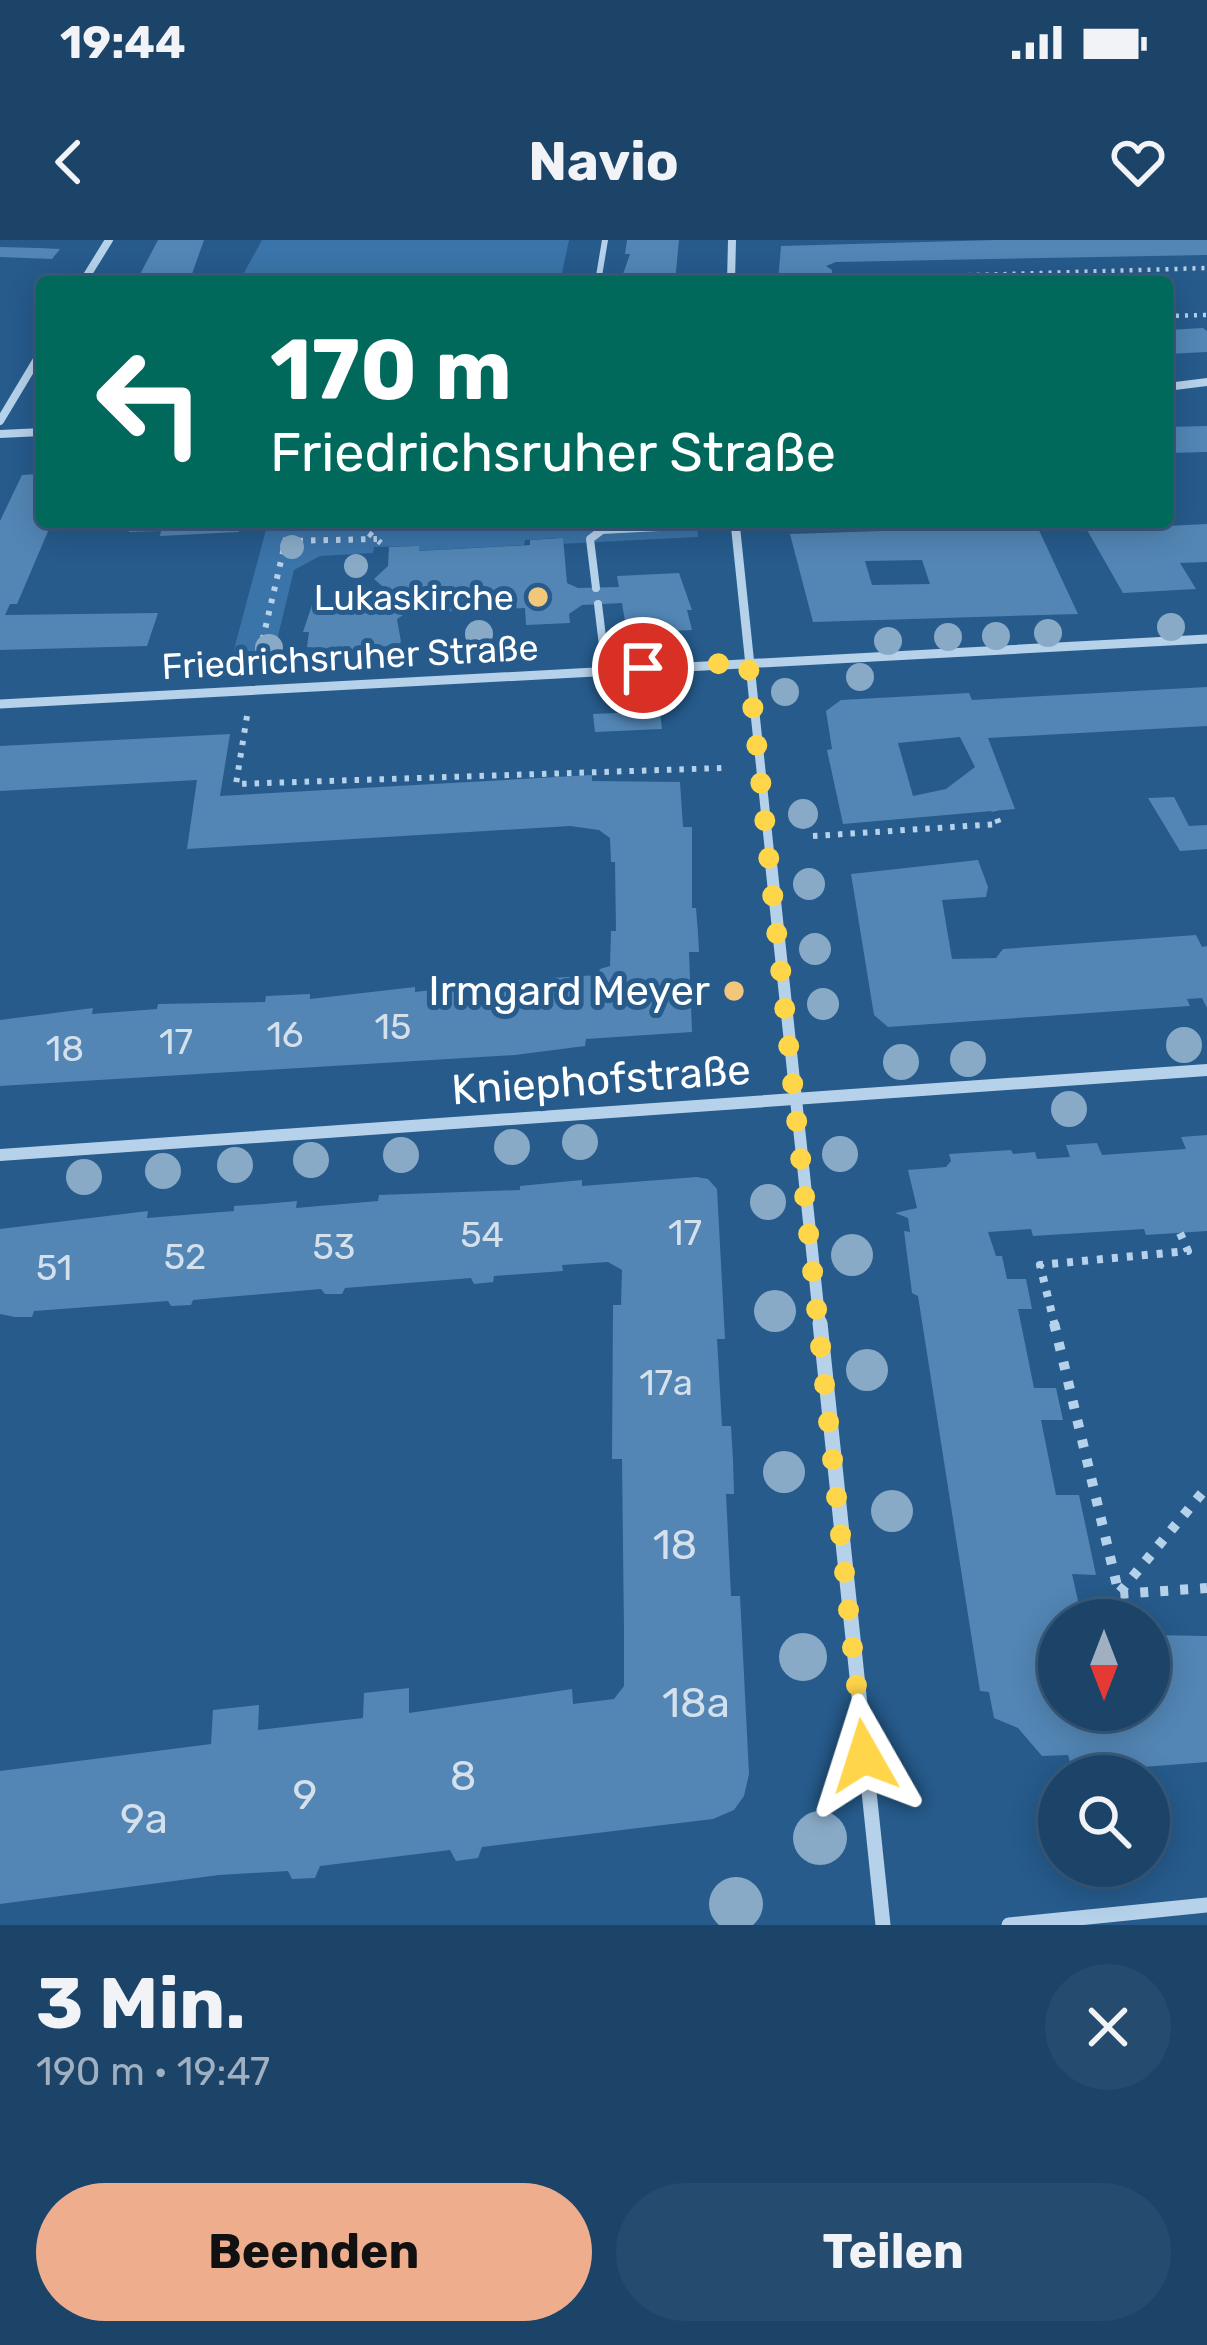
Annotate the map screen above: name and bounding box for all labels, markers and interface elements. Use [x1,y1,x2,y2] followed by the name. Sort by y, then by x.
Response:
[60,16,186,69] text: 19:44
[36,129,102,195] icon: back
[1105,129,1171,195] icon: heart
[528,130,679,194] text: Navio
[270,320,512,420] text: 170 m
[72,324,228,480] icon: left
[270,421,836,485] text: Friedrichsruher Straße
[314,576,514,619] place label: Lukaskirche
[525,584,551,610] marker: Lukaskirche
[592,617,694,719] pin
[161,626,539,688] street label: Friedrichsruher Straße
[610,635,676,701] icon: arrive
[428,966,710,1016] place label: Irmgard Meyer
[721,978,747,1004] marker: Irmgard Meyer
[375,1005,411,1048] house number: 15
[266,1013,304,1056] house number: 16
[159,1020,193,1063] house number: 17
[46,1027,84,1070] house number: 18
[450,1045,752,1115] street label: Kniephofstraße
[668,1211,702,1254] house number: 17
[460,1213,504,1256] house number: 54
[312,1225,356,1268] house number: 53
[164,1235,206,1278] house number: 52
[36,1246,72,1289] house number: 51
[639,1361,693,1404] house number: 17a
[653,1520,697,1570] house number: 18
[1038,1599,1170,1731] north arrow
[1038,1599,1170,1887] map controls
[662,1678,730,1728] house number: 18a
[801,1693,927,1819] position arrow
[450,1751,476,1801] house number: 8
[1038,1755,1170,1887] button: search
[293,1770,317,1820] house number: 9
[120,1794,168,1844] house number: 9a
[36,1961,246,2046] text: 3 Min.
[1045,1964,1171,2090] button: close
[36,2049,270,2095] text: 190 m · 19:47
[36,2183,592,2321] button: Beenden
[616,2183,1171,2321] button: Teilen

